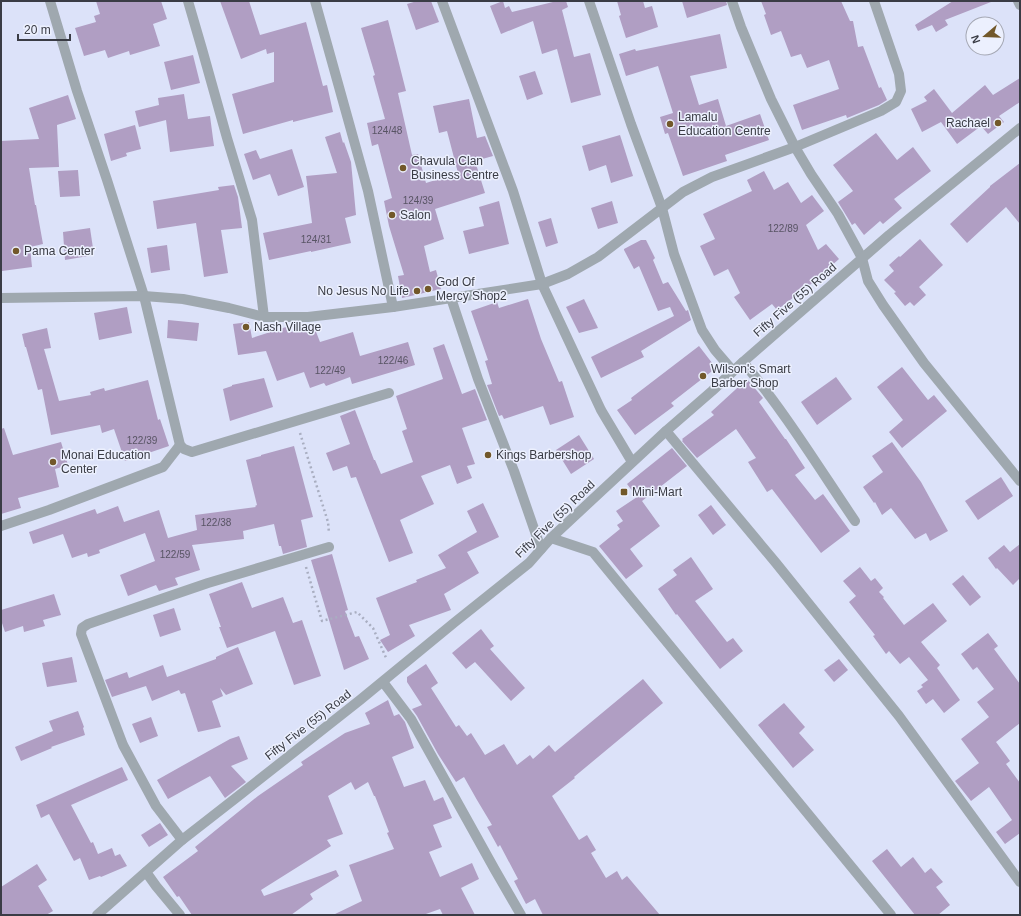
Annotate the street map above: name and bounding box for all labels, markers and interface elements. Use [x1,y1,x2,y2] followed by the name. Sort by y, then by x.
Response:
[18,16,70,42] scale bar
[965,16,1005,56] north arrow
[24,23,51,37] text: 20 m
[969,33,983,45] text: N
[678,110,771,138] place label: Lamalu Education Centre
[946,116,990,130] place label: Rachael
[993,118,1003,128] marker: Rachael
[665,119,675,129] marker: Lamalu Education Centre
[372,125,403,136] house number: 124/48
[411,154,499,182] place label: Chavula Clan Business Centre
[398,163,408,173] marker: Chavula Clan Business Centre
[403,195,434,206] house number: 124/39
[400,208,431,222] place label: Salon
[387,210,397,220] marker: Salon
[768,223,799,234] house number: 122/89
[301,234,332,245] house number: 124/31
[24,244,95,258] place label: Pama Center
[11,246,21,256] marker: Pama Center
[751,260,839,340] street label: Fifty Five (55) Road
[436,275,507,303] place label: God Of Mercy Shop2
[318,284,409,298] place label: No Jesus No Life
[423,284,433,294] marker: God Of Mercy Shop2
[412,286,422,296] marker: No Jesus No Life
[254,320,321,334] place label: Nash Village
[241,322,251,332] marker: Nash Village
[378,355,409,366] house number: 122/46
[711,362,791,390] place label: Wilson's Smart Barber Shop
[315,365,346,376] house number: 122/49
[698,371,708,381] marker: Wilson's Smart Barber Shop
[127,435,158,446] house number: 122/39
[61,448,150,476] place label: Monai Education Center
[496,448,592,462] place label: Kings Barbershop
[483,450,493,460] marker: Kings Barbershop
[48,457,58,467] marker: Monai Education Center
[512,477,598,561] street label: Fifty Five (55) Road
[632,485,683,499] place label: Mini-Mart
[619,487,629,497] marker: Mini-Mart
[201,517,232,528] house number: 122/38
[160,549,191,560] house number: 122/59
[262,687,354,763] street label: Fifty Five (55) Road

